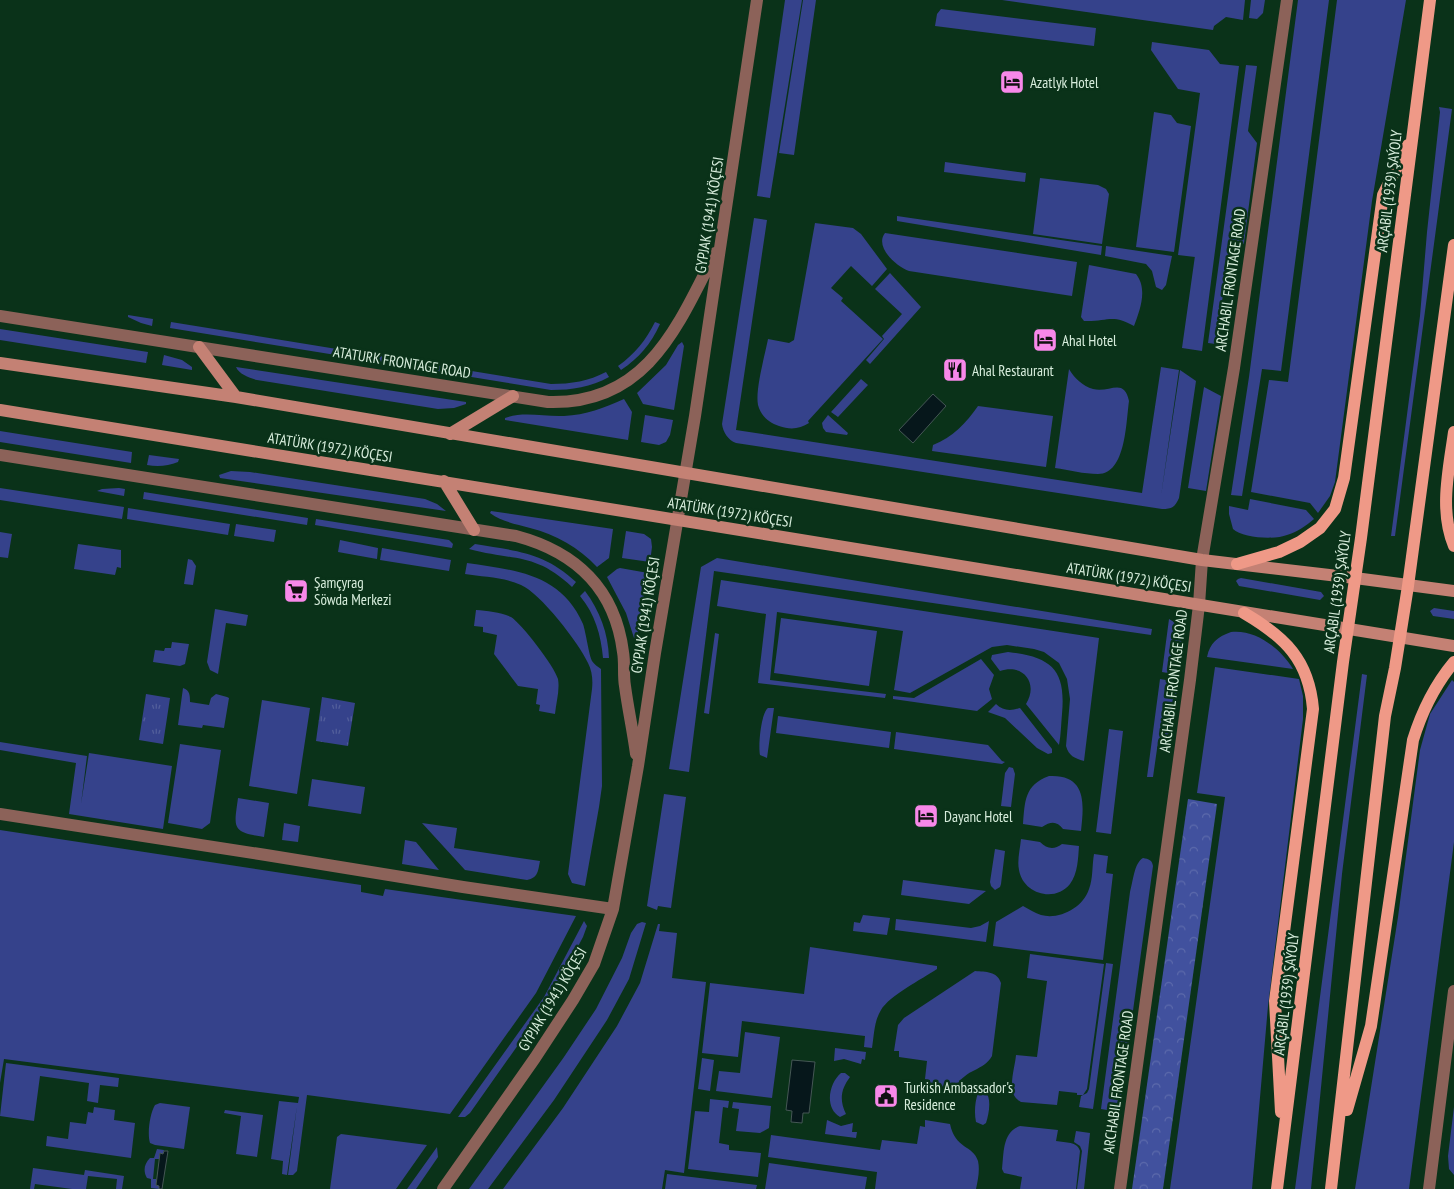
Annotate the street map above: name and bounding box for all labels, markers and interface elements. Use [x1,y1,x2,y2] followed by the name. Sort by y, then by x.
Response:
[999,69,1025,95] hotel icon: Azatlyk Hotel
[1030,73,1099,92] place label: Azatlyk Hotel
[1372,129,1406,253] street label: ARÇABIL (1939) ŞAÝOLY
[690,155,728,275] street label: GYPJAK (1941) KÖÇESI
[1211,207,1249,353] street label: ARCHABIL FRONTAGE ROAD
[1032,327,1058,353] hotel icon: Ahal Hotel
[1062,331,1117,350] place label: Ahal Hotel
[332,342,472,382] street label: ATATURK FRONTAGE ROAD
[942,357,968,383] restaurant icon: Ahal Restaurant
[972,361,1054,380] place label: Ahal Restaurant
[266,428,394,466] street label: ATATÜRK (1972) KÖÇESI
[666,493,794,531] street label: ATATÜRK (1972) KÖÇESI
[1319,530,1355,654] street label: ARÇABIL (1939) ŞAÝOLY
[626,555,664,675] street label: GYPJAK (1941) KÖÇESI
[1065,558,1193,596] street label: ATATÜRK (1972) KÖÇESI
[314,573,392,609] place label: Şamçyrag Söwda Merkezi
[283,578,309,604] supermarket icon: Şamçyrag Söwda Merkezi
[1155,608,1191,754] street label: ARCHABIL FRONTAGE ROAD
[913,803,939,829] hotel icon: Dayanc Hotel
[944,807,1013,826] place label: Dayanc Hotel
[1269,932,1303,1056] street label: ARÇABIL (1939) ŞAÝOLY
[514,944,590,1054] street label: GYPJAK (1941) KÖÇESI
[1099,1009,1137,1155] street label: ARCHABIL FRONTAGE ROAD
[904,1078,1013,1114] place label: Turkish Ambassador's Residence
[873,1083,899,1109] public building icon: Turkish Ambassador's Residence

